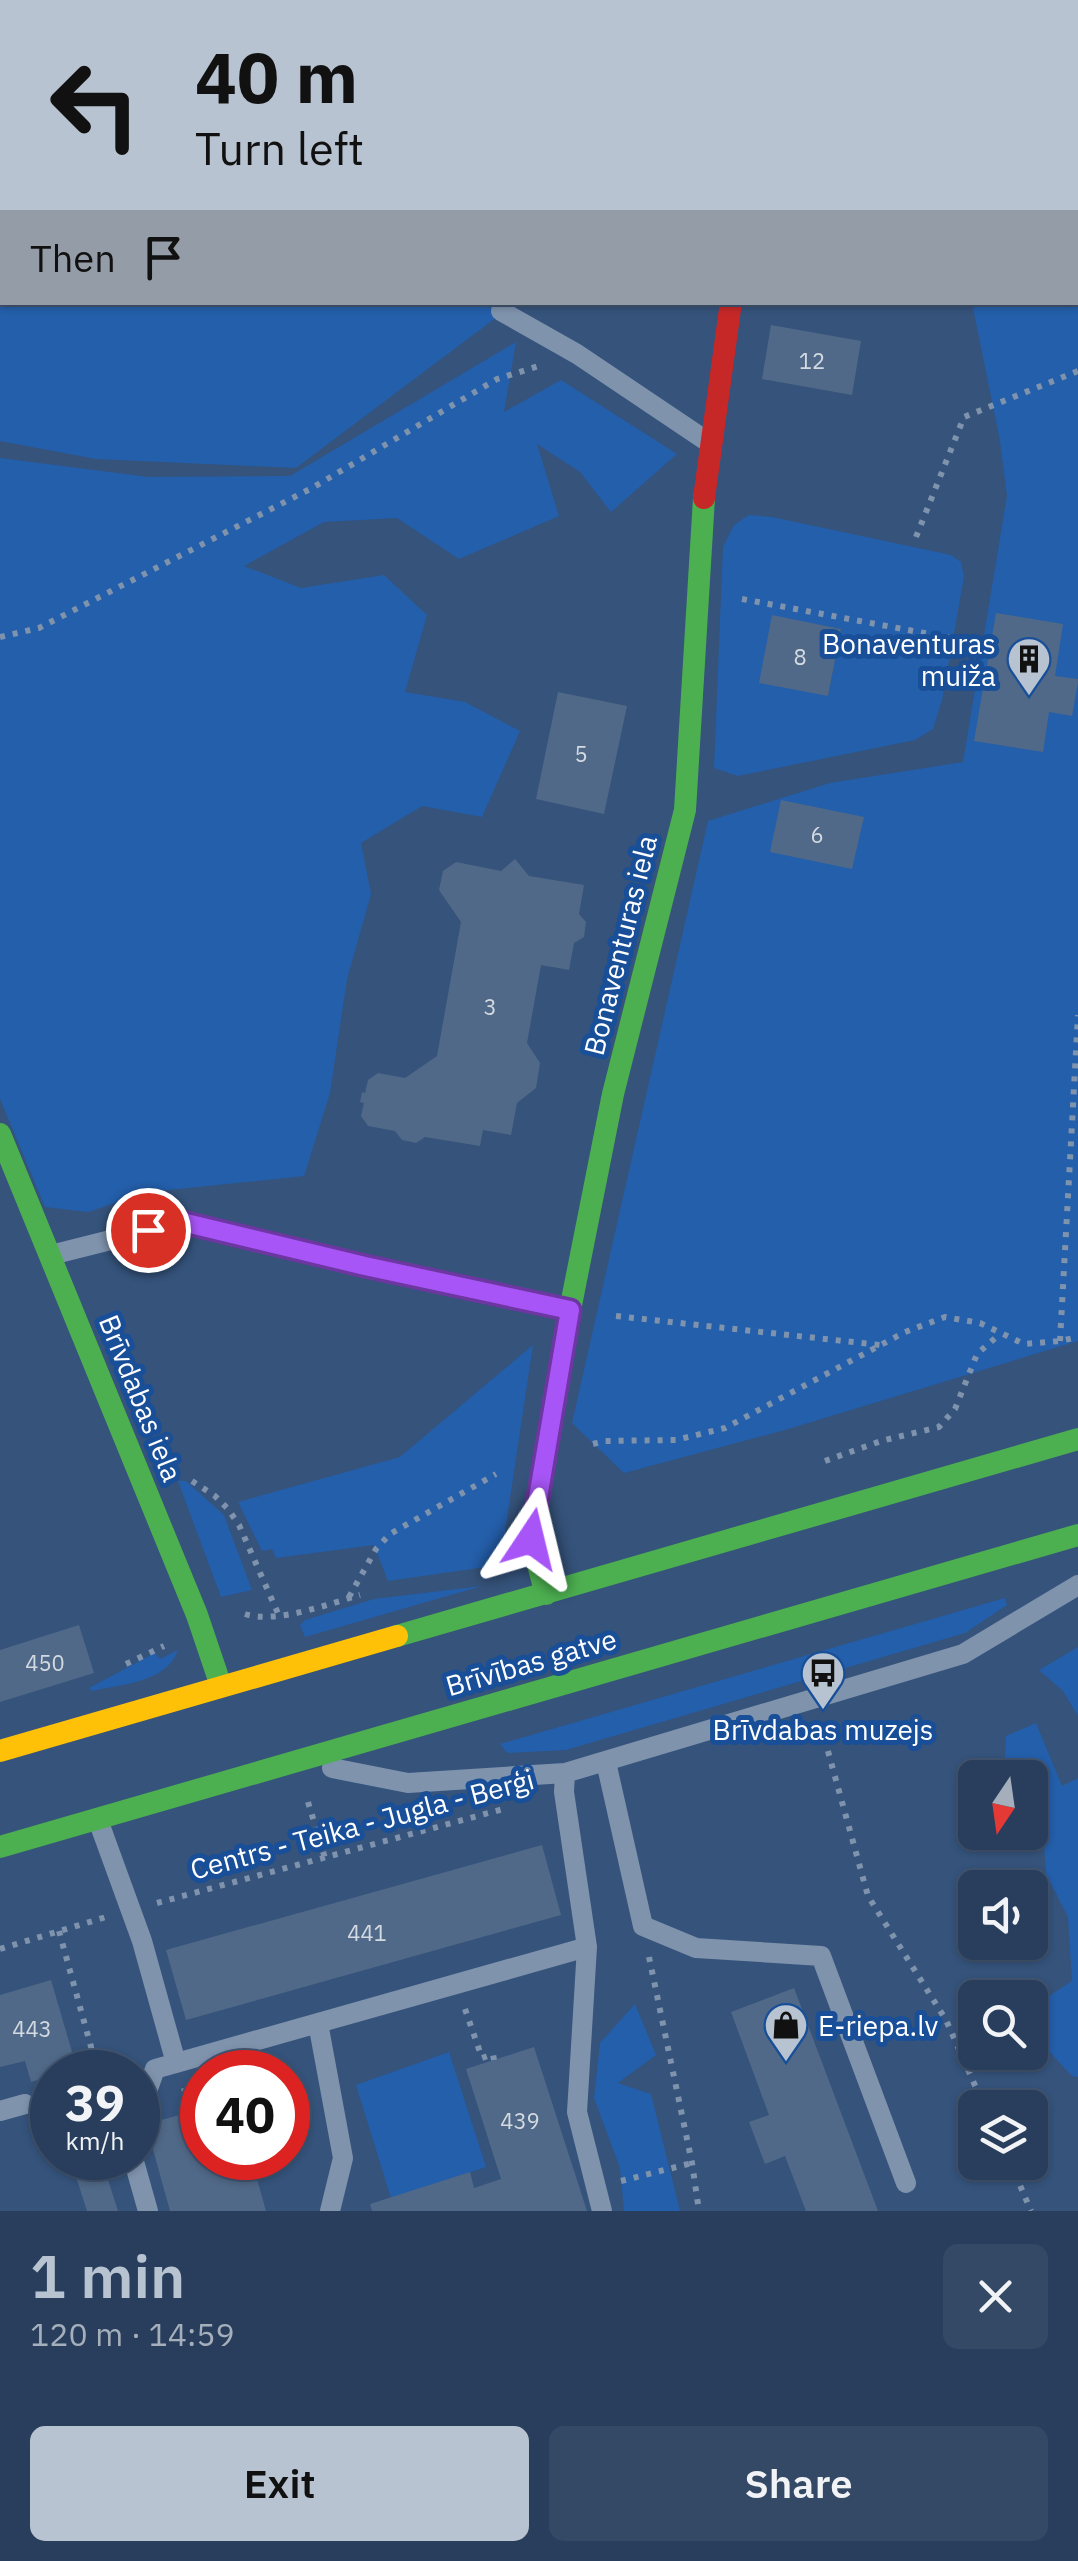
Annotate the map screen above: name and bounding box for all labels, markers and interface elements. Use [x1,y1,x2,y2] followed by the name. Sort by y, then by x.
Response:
[195,31,358,122] text: 40 m
[30,40,160,170] icon: left
[195,119,364,177] text: Turn left
[136,230,191,285] icon: arrive
[30,233,116,282] text: Then
[799,346,825,375] house number: 12
[822,625,996,694] place label: Bonaventuras muiža
[1006,636,1052,697] building icon: Bonaventuras muiža
[793,642,807,671] house number: 8
[574,739,588,768] house number: 5
[810,820,824,849] house number: 6
[575,831,665,1059] street label: Bonaventuras iela
[483,992,497,1021] house number: 3
[106,1188,191,1273] pin
[121,1203,176,1258] icon: arrive
[91,1309,191,1487] street label: Brīvdabas iela
[479,1487,583,1591] position arrow
[441,1620,621,1704] street label: Brīvības gatve
[25,1648,65,1677] house number: 450
[800,1650,846,1711] bus stop icon: Brīvdabas muzejs
[713,1711,933,1748] place label: Brīvdabas muzejs
[186,1760,538,1888] street label: Centrs - Teika - Jugla - Berģi
[958,1760,1048,1850] north arrow
[958,1760,1048,2180] map controls
[958,1870,1048,1960] button: sound
[347,1918,387,1947] house number: 441
[958,1980,1048,2070] button: search
[763,2002,809,2063] shop icon: E-riepa.lv
[818,2007,939,2044] place label: E-riepa.lv
[12,2014,52,2043] house number: 443
[180,2050,310,2180] speed limit sign: 40
[65,2070,125,2135] text: 39
[958,2090,1048,2180] button: layers
[500,2106,540,2135] house number: 439
[66,2124,124,2157] text: km/h
[30,2236,185,2315] text: 1 min
[943,2244,1048,2349] button: close
[30,2313,235,2355] text: 120 m · 14:59
[30,2426,529,2541] button: Exit
[549,2426,1048,2541] button: Share

